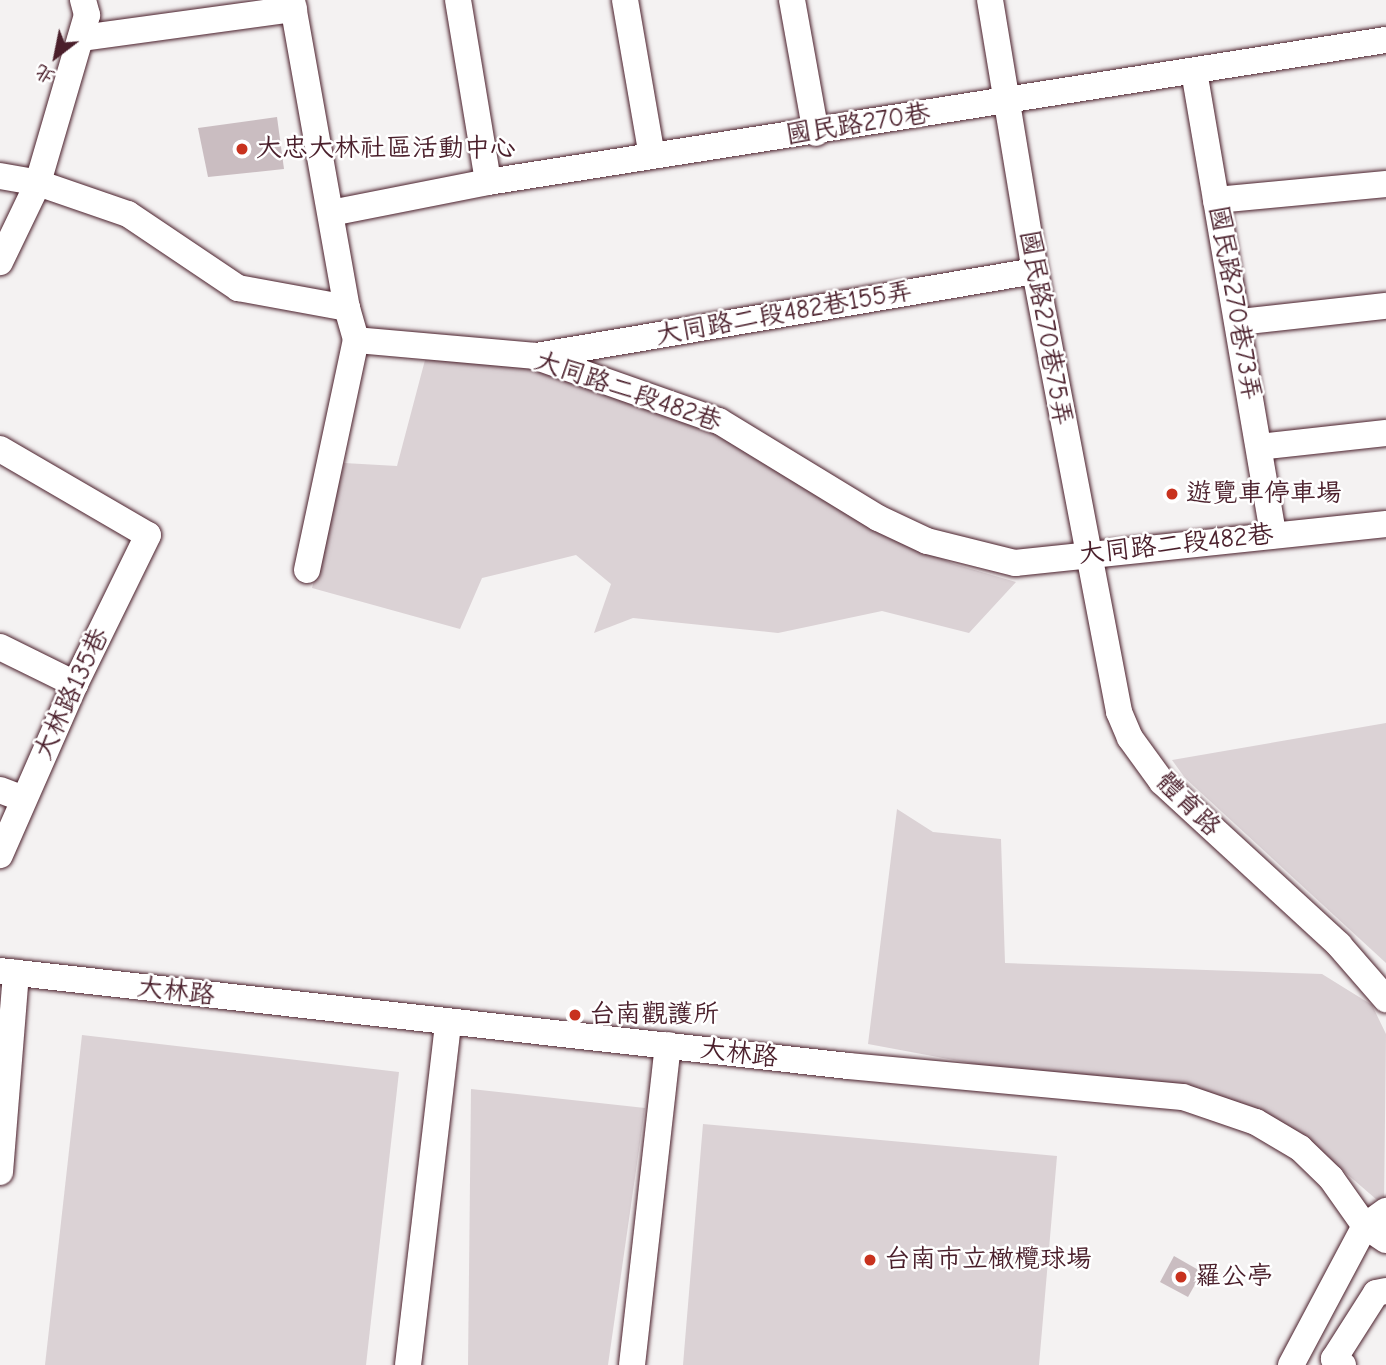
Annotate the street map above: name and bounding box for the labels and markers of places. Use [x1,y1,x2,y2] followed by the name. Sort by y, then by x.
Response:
[256,133,516,165] place label: 大忠大林社區活動中心
[234,141,250,157] marker: 大忠大林社區活動中心
[1186,478,1342,510] place label: 遊覽車停車場
[1164,486,1180,502] marker: 遊覽車停車場
[589,999,719,1031] place label: 台南觀護所
[567,1007,583,1023] marker: 台南觀護所
[884,1244,1092,1276] place label: 台南市立橄欖球場
[862,1252,878,1268] marker: 台南市立橄欖球場
[1195,1261,1273,1293] place label: 羅公亭
[1173,1269,1189,1285] marker: 羅公亭

